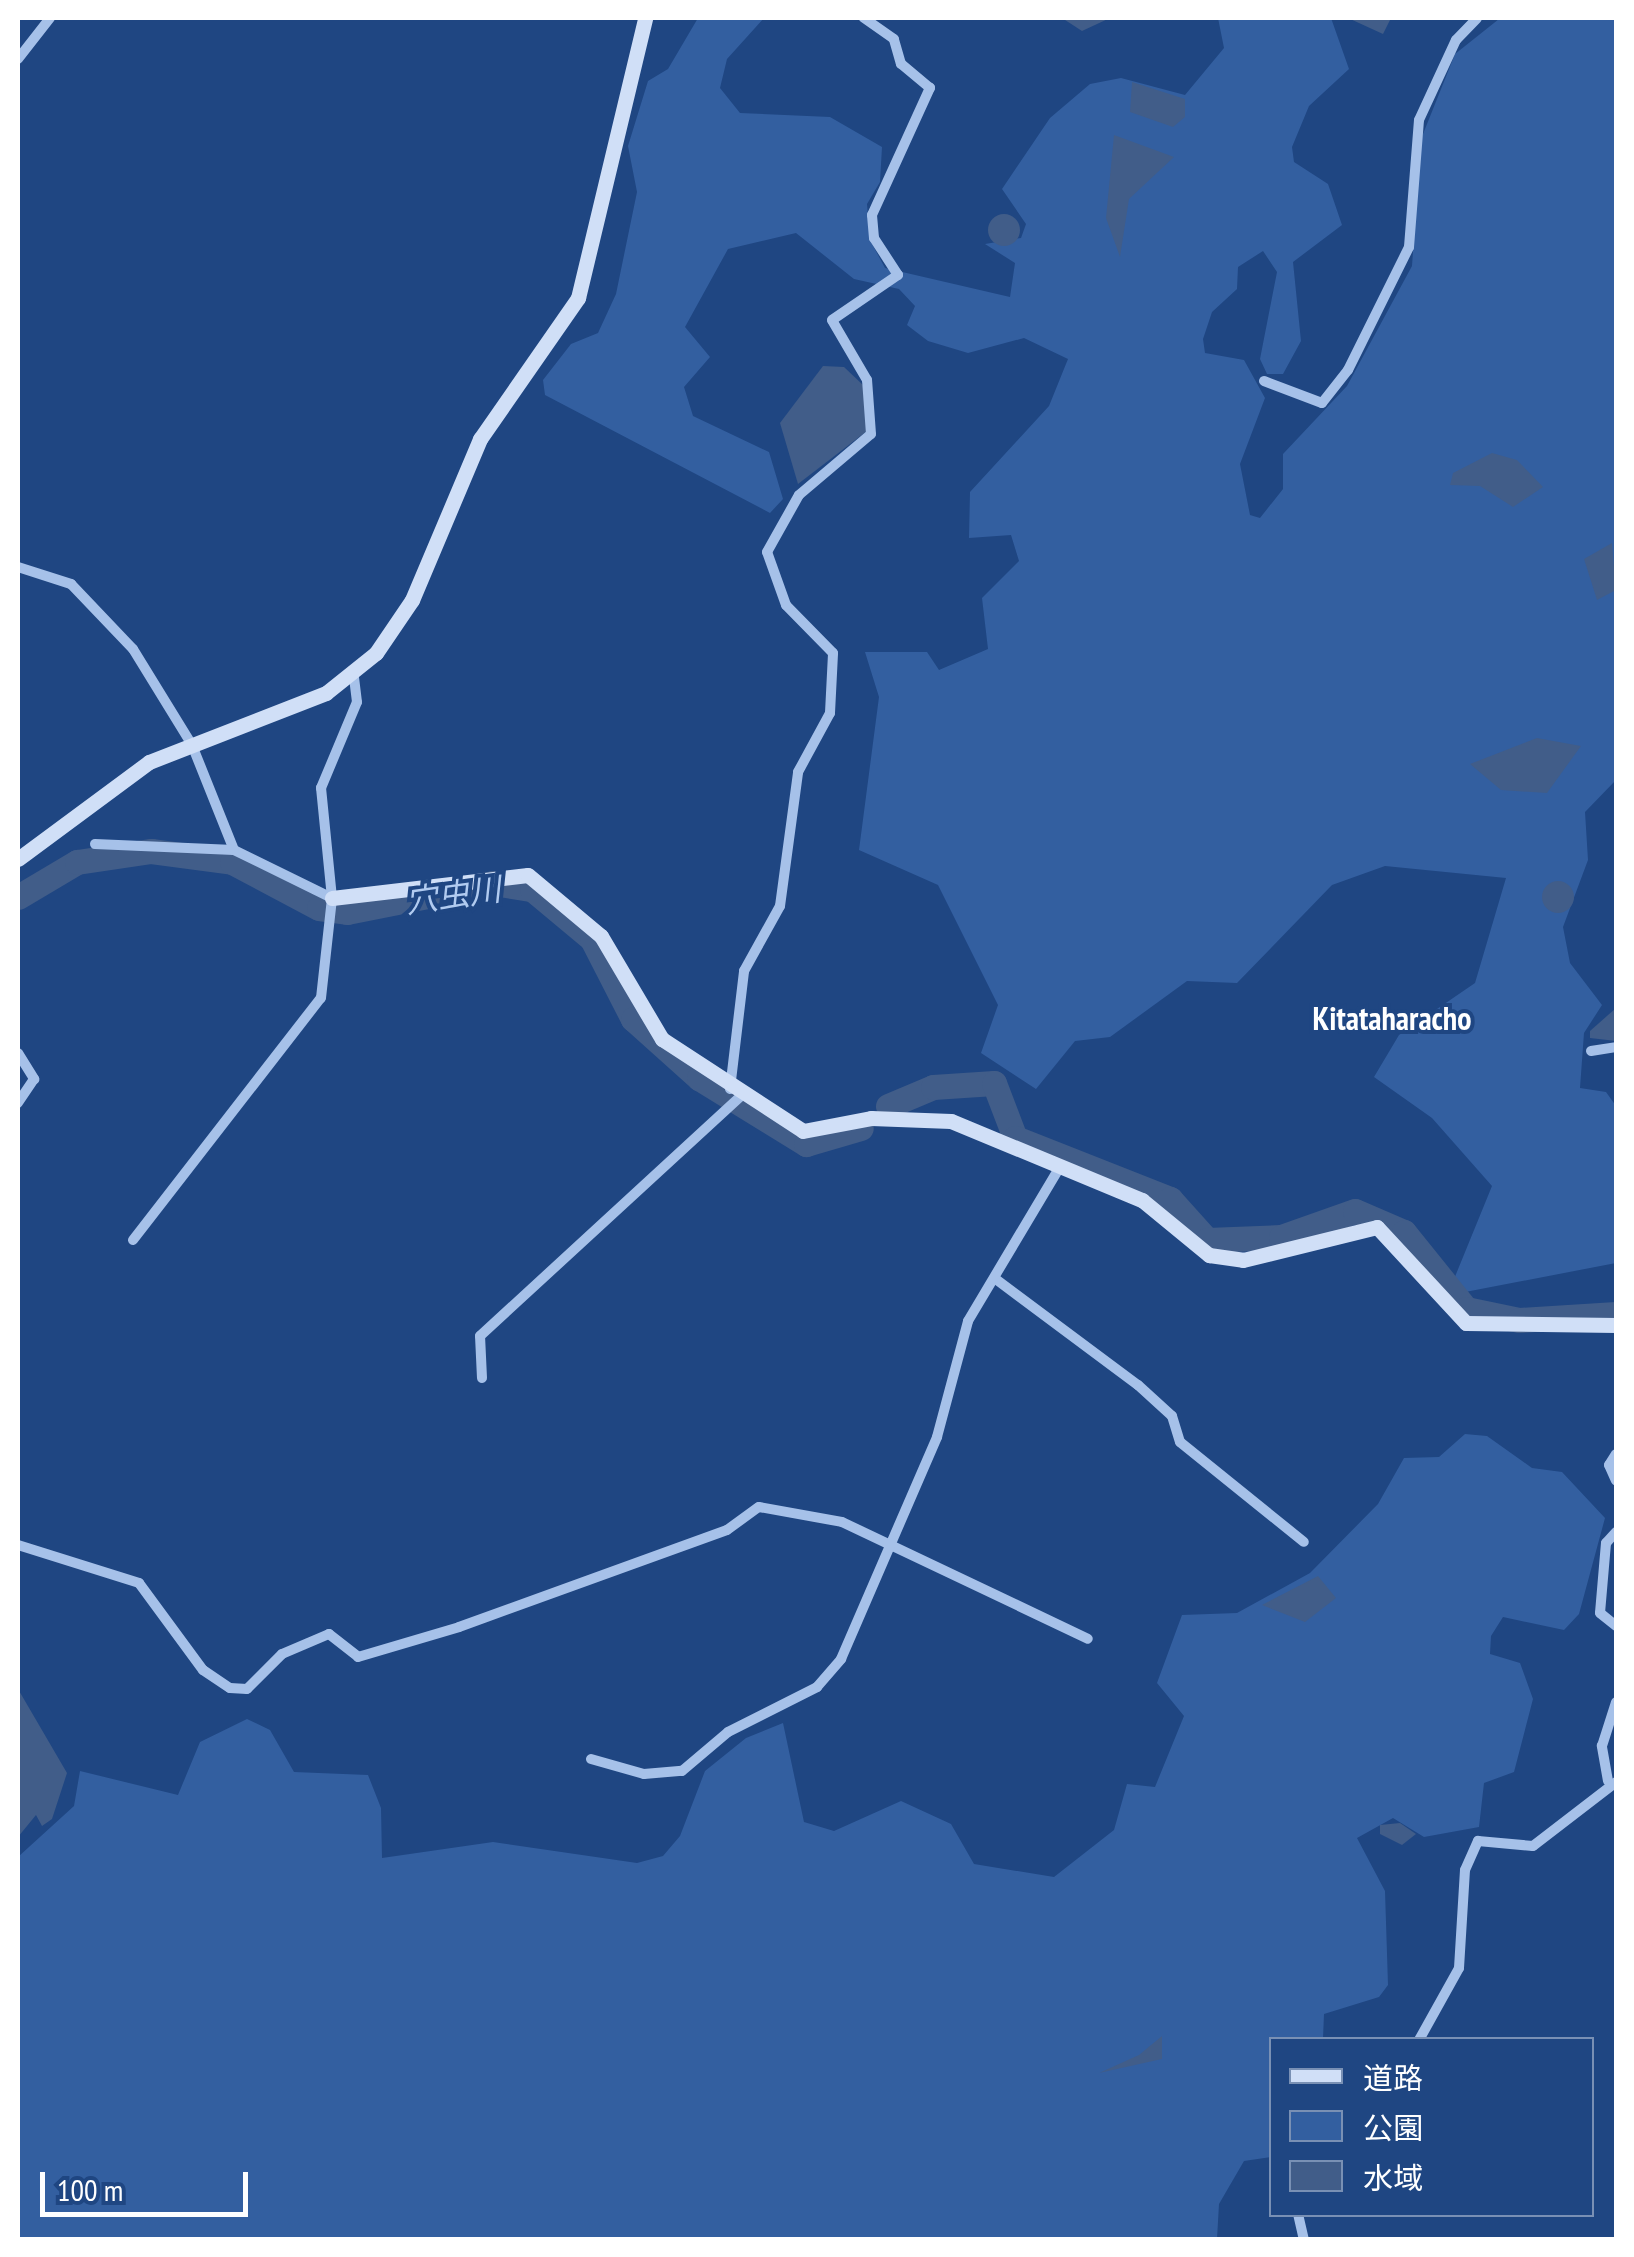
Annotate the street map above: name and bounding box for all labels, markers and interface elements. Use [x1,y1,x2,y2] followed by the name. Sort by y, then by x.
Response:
[403,869,503,921] water label: 穴虫川
[1313,999,1471,1037] district label: Kitataharacho
[1269,2037,1594,2217] legend
[1363,2058,1423,2097] text: 道路
[1363,2108,1423,2147] text: 公園
[45,2152,252,2214] scale bar
[1363,2158,1423,2197] text: 水域
[57,2170,123,2209] text: 100 m

